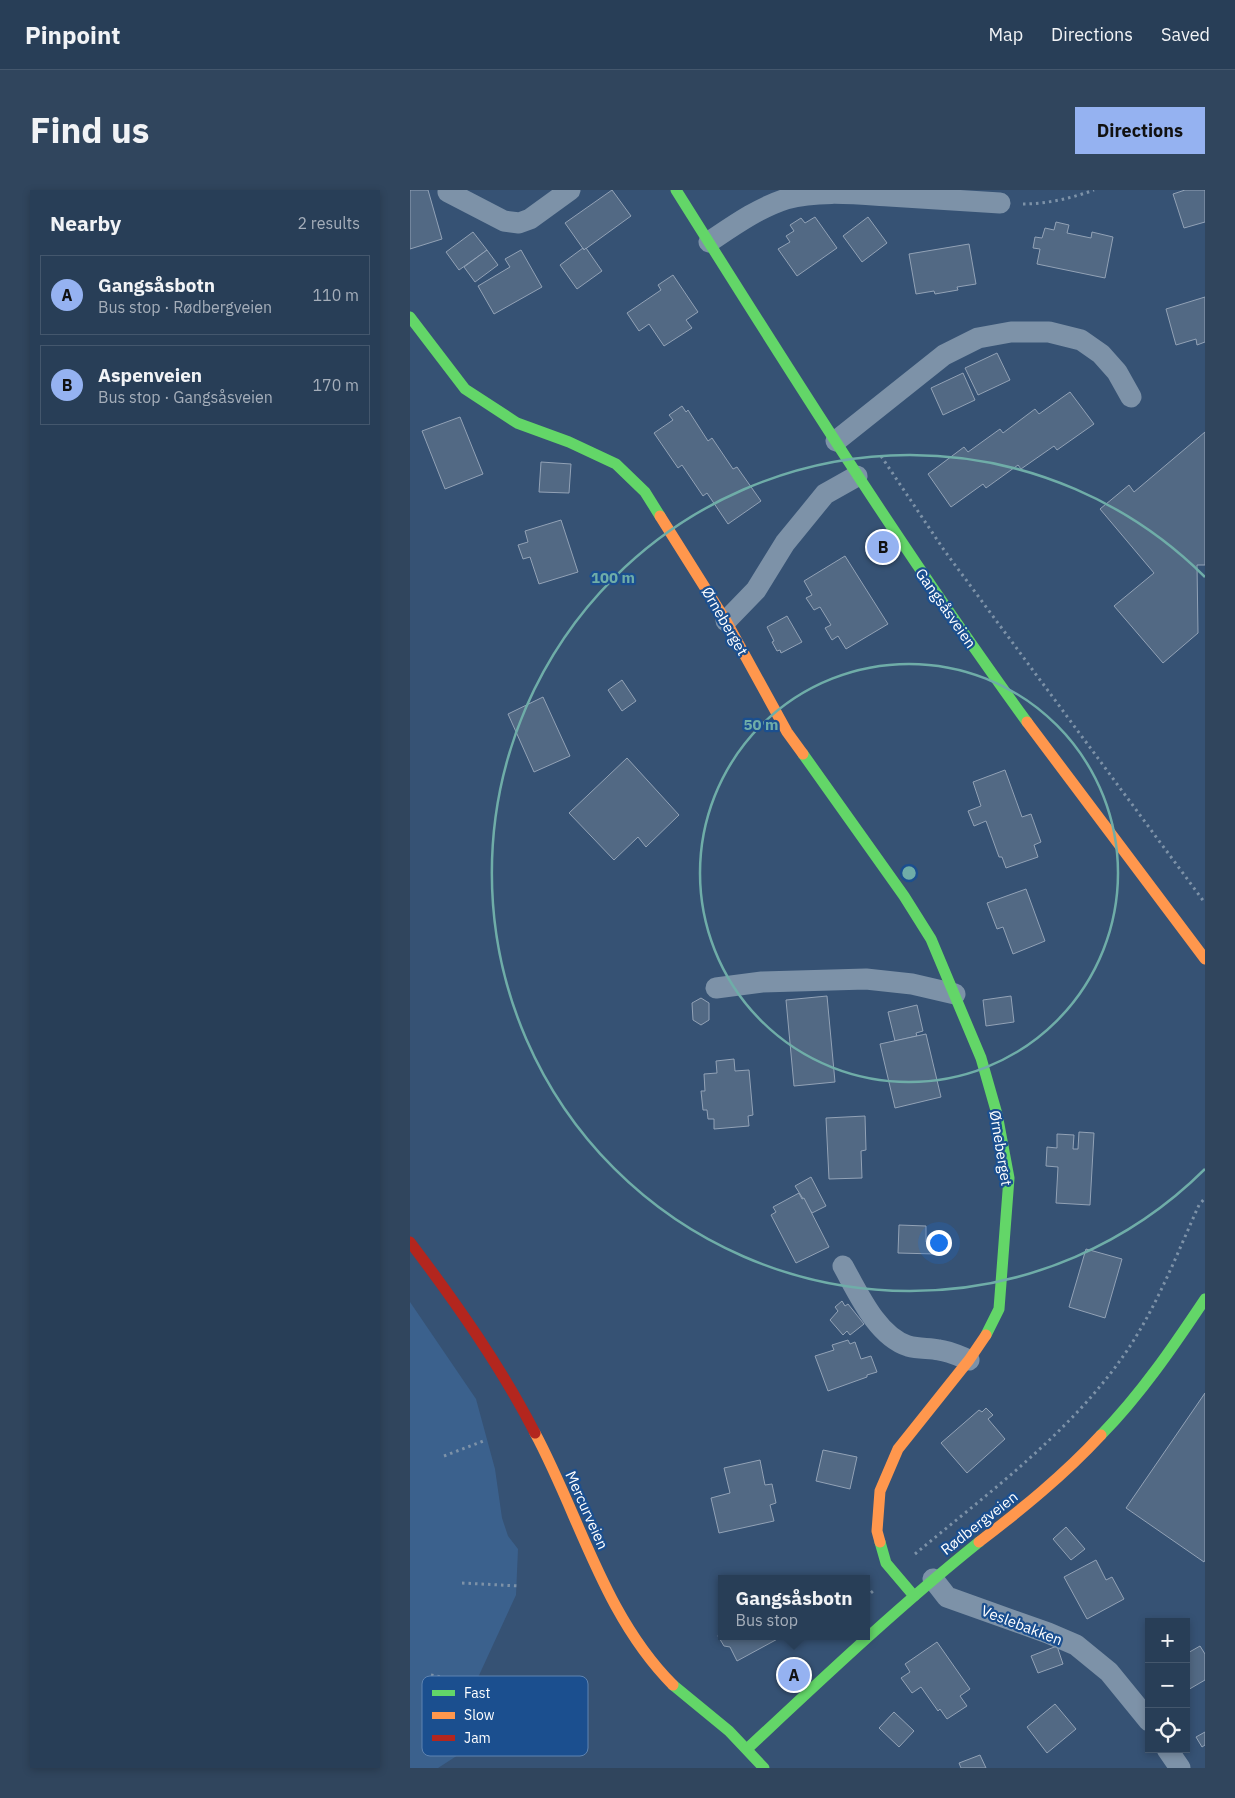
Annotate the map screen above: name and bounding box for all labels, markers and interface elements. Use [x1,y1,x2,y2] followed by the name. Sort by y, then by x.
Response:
[25,19,120,51] text: Pinpoint
[988,23,1023,46] text: Map
[1051,23,1133,46] text: Directions
[1161,23,1210,46] text: Saved
[30,107,149,153] text: Find us
[1075,107,1205,154] button: Directions
[50,209,121,237] text: Nearby
[297,213,360,233] text: 2 results
[98,273,215,297] text: Gangsåsbotn
[62,285,72,305] text: A
[312,285,359,305] text: 110 m
[98,297,272,317] text: Bus stop · Rødbergveien
[98,363,202,387] text: Aspenveien
[62,375,72,395] text: B
[312,375,359,395] text: 170 m
[98,387,273,407] text: Bus stop · Gangsåsveien
[867,528,899,566] pin: B
[911,564,981,652] street label: Gangsåsveien
[591,568,635,587] text: 100 m
[698,583,752,659] street label: Ørneberget
[744,715,778,734] text: 50 m
[900,864,918,882] centre of rings
[986,1109,1016,1187] street label: Ørneberget
[926,1230,952,1256] your location
[561,1468,613,1552] street label: Mercurveien
[937,1487,1021,1559] street label: Rødbergveien
[718,1575,870,1640] popup
[735,1586,853,1610] text: Gangsåsbotn
[979,1601,1065,1649] street label: Veslebakken
[735,1610,798,1630] text: Bus stop
[1145,1618,1190,1753] map controls
[1145,1618,1190,1663] button: +
[778,1656,810,1694] pin: A
[1145,1663,1190,1708] button: −
[422,1676,588,1756] legend
[464,1684,490,1702] text: Fast
[464,1706,495,1724] text: Slow
[1145,1708,1190,1753] button: locate
[464,1729,491,1747] text: Jam

